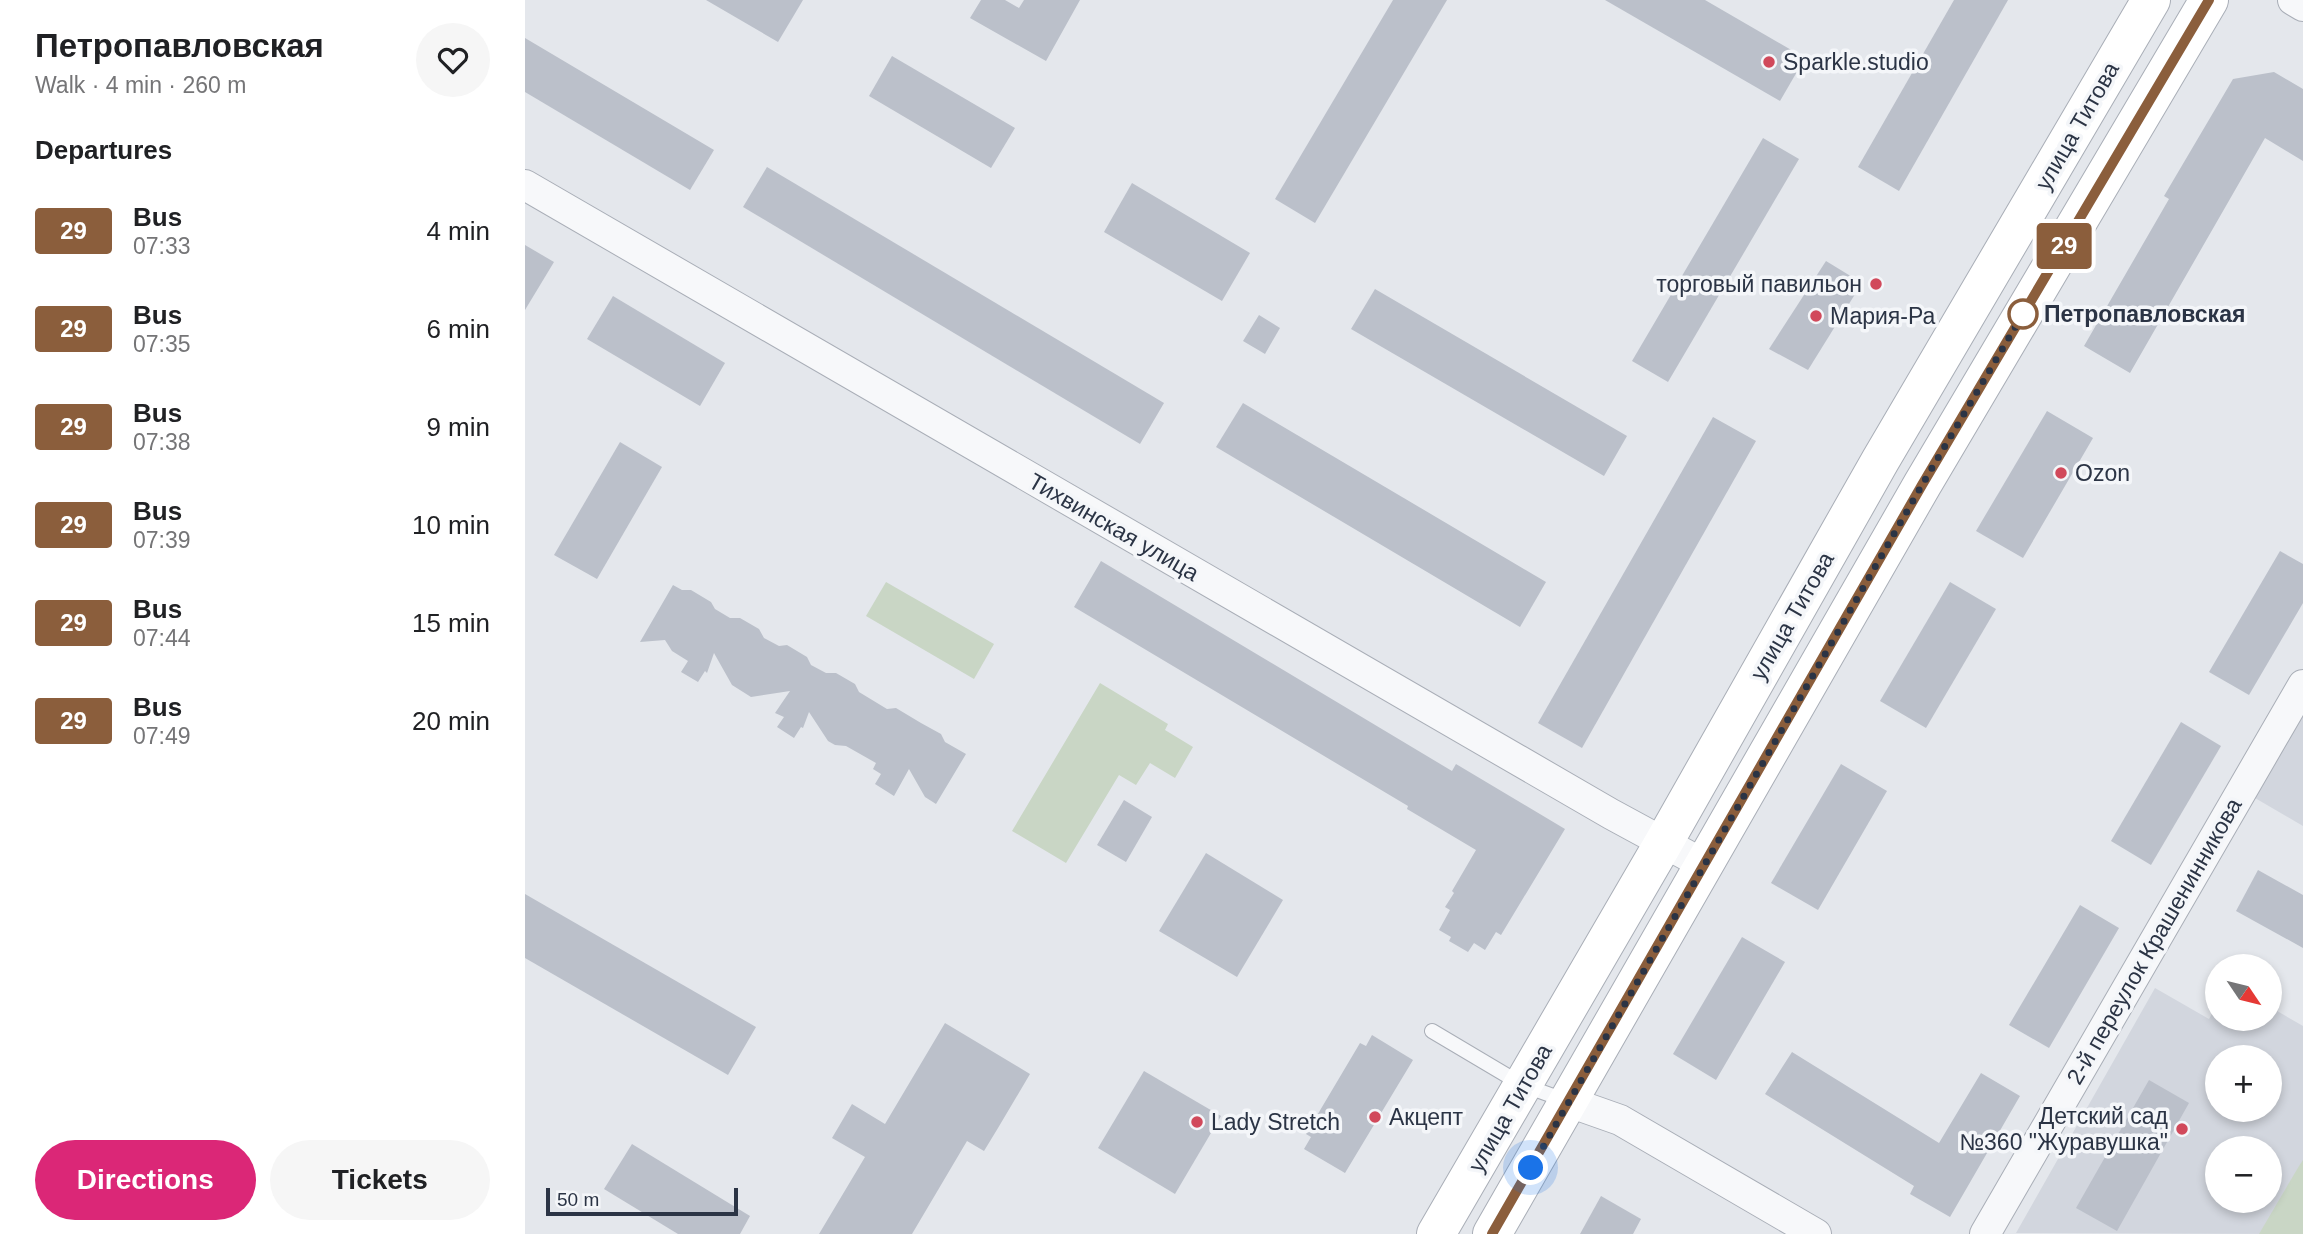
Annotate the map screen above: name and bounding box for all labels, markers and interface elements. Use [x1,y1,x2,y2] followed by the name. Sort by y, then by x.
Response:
[416,23,490,97] button: heart
[35,27,324,64] text: Петропавловская
[1783,49,1929,75] place label: Sparkle.studio
[1761,54,1777,70] marker: Sparkle.studio
[2030,57,2124,195] street label: улица Титова
[35,72,246,98] text: Walk · 4 min · 260 m
[35,135,172,165] text: Departures
[133,202,182,232] text: Bus
[426,216,490,246] text: 4 min
[60,217,87,244] text: 29
[2033,223,2095,269] line badge: 29
[2051,232,2077,259] text: 29
[133,233,191,259] text: 07:33
[1656,271,1862,297] place label: торговый павильон
[1868,276,1884,292] marker: торговый павильон
[2008,299,2038,329] marker: Петропавловская
[133,300,182,330] text: Bus
[2044,301,2245,327] place label: Петропавловская
[1830,303,1936,329] place label: Мария-Ра
[1808,308,1824,324] marker: Мария-Ра
[426,314,490,344] text: 6 min
[60,315,87,342] text: 29
[133,331,191,357] text: 07:35
[133,398,182,428] text: Bus
[426,412,490,442] text: 9 min
[60,413,87,440] text: 29
[133,429,191,455] text: 07:38
[2075,460,2130,486] place label: Ozon
[2053,465,2069,481] marker: Ozon
[1024,468,1204,586] street label: Тихвинская улица
[133,496,182,526] text: Bus
[412,510,490,540] text: 10 min
[60,511,87,538] text: 29
[133,527,191,553] text: 07:39
[1745,547,1839,685] street label: улица Титова
[133,594,182,624] text: Bus
[412,608,490,638] text: 15 min
[60,609,87,636] text: 29
[133,625,191,651] text: 07:44
[133,692,182,722] text: Bus
[412,706,490,736] text: 20 min
[60,707,87,734] text: 29
[133,723,191,749] text: 07:49
[2061,793,2247,1089] street label: 2-й переулок Крашенинникова
[2205,954,2282,1031] north arrow
[2205,954,2282,1213] map controls
[1463,1039,1557,1177] street label: улица Титова
[2205,1045,2282,1122] button: +
[1959,1103,2169,1155] place label: Детский сад №360 "Журавушка"
[1389,1104,1464,1130] place label: Акцепт
[1211,1109,1340,1135] place label: Lady Stretch
[1367,1109,1383,1125] marker: Акцепт
[1189,1114,1205,1130] marker: Lady Stretch
[2174,1121,2190,1137] marker: Детский сад №360 "Журавушка"
[2205,1136,2282,1213] button: −
[35,1140,256,1220] button: Directions
[270,1140,490,1220] button: Tickets
[1513,1150,1548,1185] your location
[546,1185,739,1217] scale bar
[557,1189,599,1210] text: 50 m

